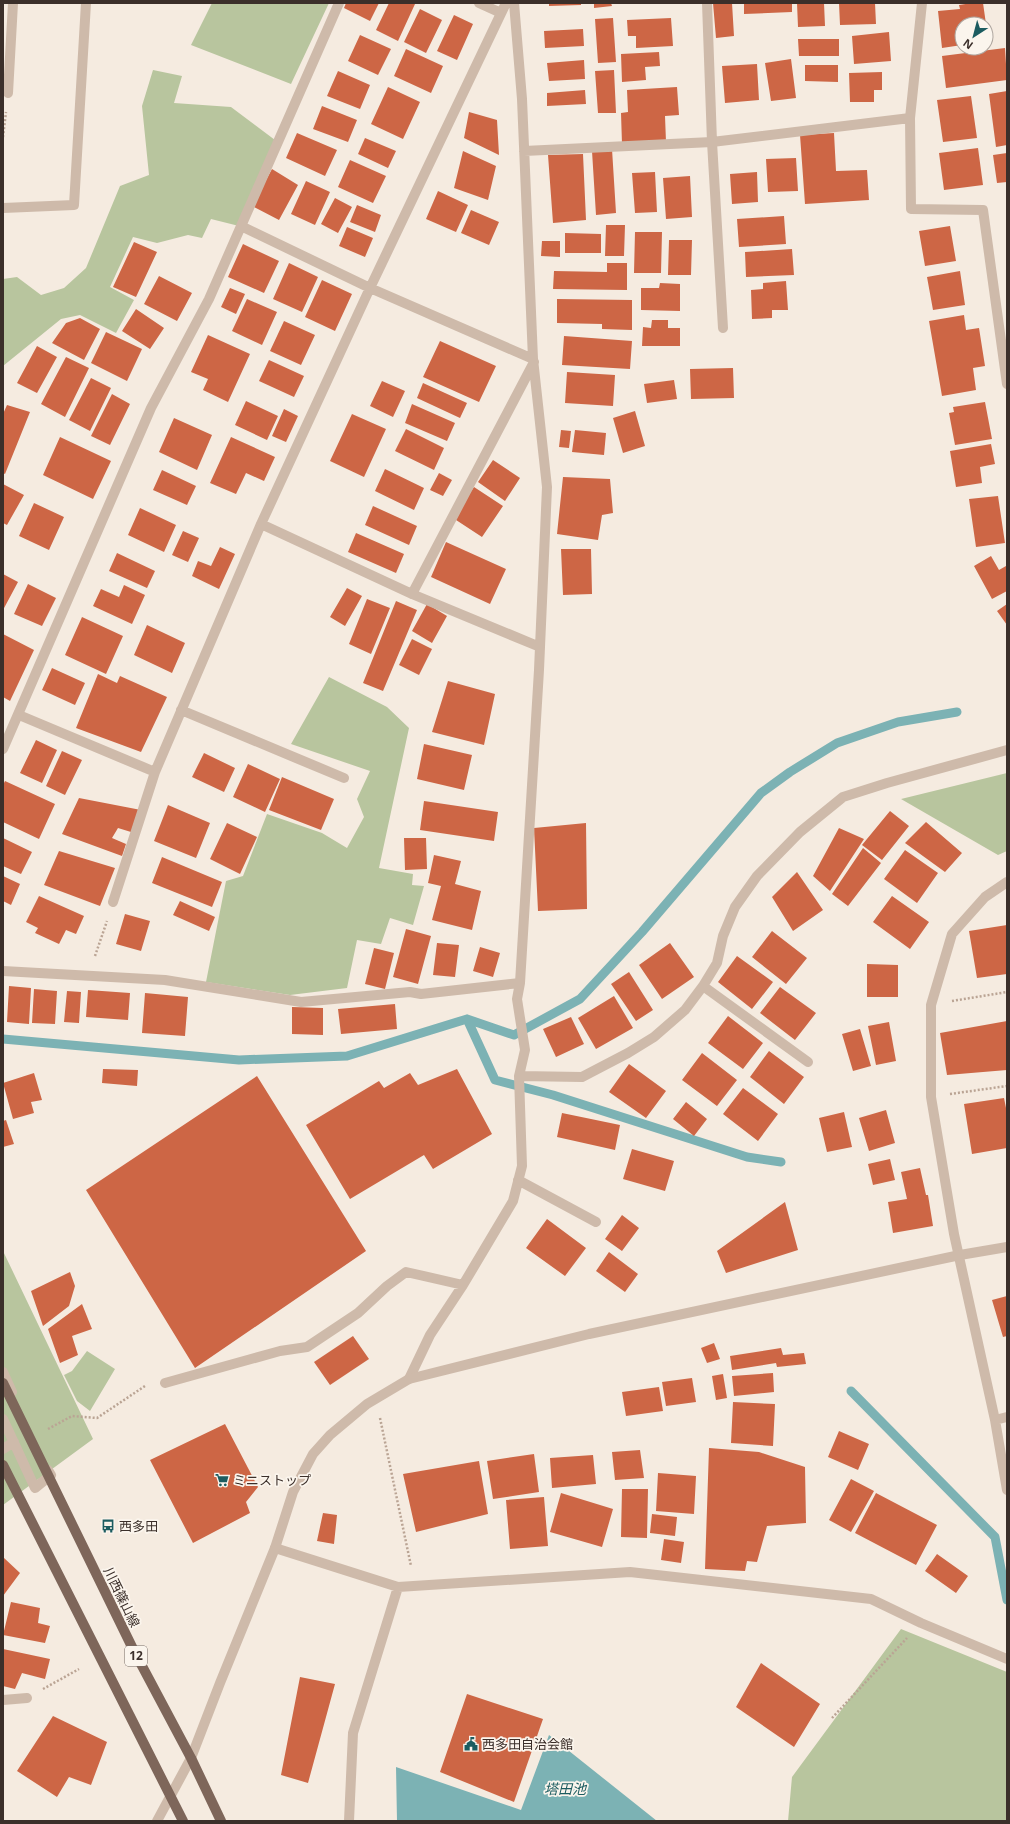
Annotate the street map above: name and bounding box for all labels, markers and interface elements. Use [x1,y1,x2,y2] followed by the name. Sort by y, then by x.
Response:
[954,16,994,56] north arrow
[960,36,976,53] text: N
[233,1471,311,1489] place label: ミニストップ
[214,1472,230,1488] supermarket icon: ミニストップ
[119,1517,158,1535] place label: 西多田
[100,1518,116,1534] bus stop icon: 西多田
[100,1564,144,1630] street label: 川西篠山線
[125,1646,147,1666] road number: 12
[482,1735,573,1753] place label: 西多田自治会館
[463,1736,479,1752] public building icon: 西多田自治会館
[544,1779,588,1798] water label: 塔田池

